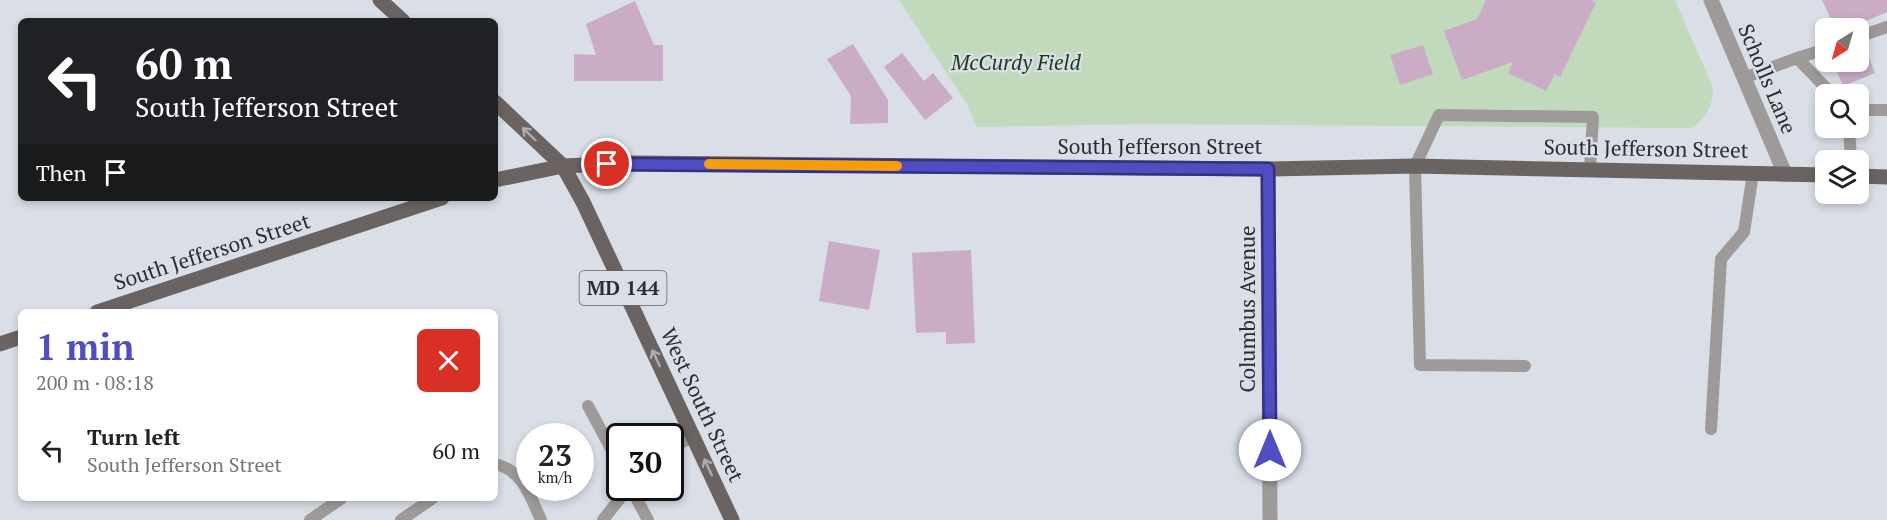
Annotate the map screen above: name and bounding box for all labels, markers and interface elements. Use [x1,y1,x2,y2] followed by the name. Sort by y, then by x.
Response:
[1815,18,1869,72] north arrow
[1815,18,1869,204] map controls
[1732,19,1804,138] street label: Scholls Lane
[135,35,233,91] text: 60 m
[36,42,114,120] icon: left
[950,48,1081,76] park label: McCurdy Field
[1815,84,1869,138] button: search
[135,89,398,125] text: South Jefferson Street
[522,127,537,141] one-way arrow
[1058,132,1263,160] street label: South Jefferson Street
[1543,132,1749,164] street label: South Jefferson Street
[581,138,632,189] pin
[590,147,623,180] icon: arrive
[1815,150,1869,204] button: layers
[99,156,132,189] icon: arrive
[36,158,87,187] text: Then
[110,206,314,296] street label: South Jefferson Street
[1233,225,1261,393] street label: Columbus Avenue
[580,271,666,305] road number: MD 144
[36,323,134,370] text: 1 min
[655,323,751,486] street label: West South Street
[417,329,480,392] button: close
[650,349,662,367] one-way arrow
[36,369,154,396] text: 200 m · 08:18
[1238,418,1302,482] position arrow
[87,422,180,451] text: Turn left
[606,423,684,501] speed limit sign: 30
[36,434,69,467] icon: left
[538,435,572,475] text: 23
[432,436,480,465] text: 60 m
[87,451,282,478] text: South Jefferson Street
[701,458,713,476] one-way arrow
[538,467,572,487] text: km/h

